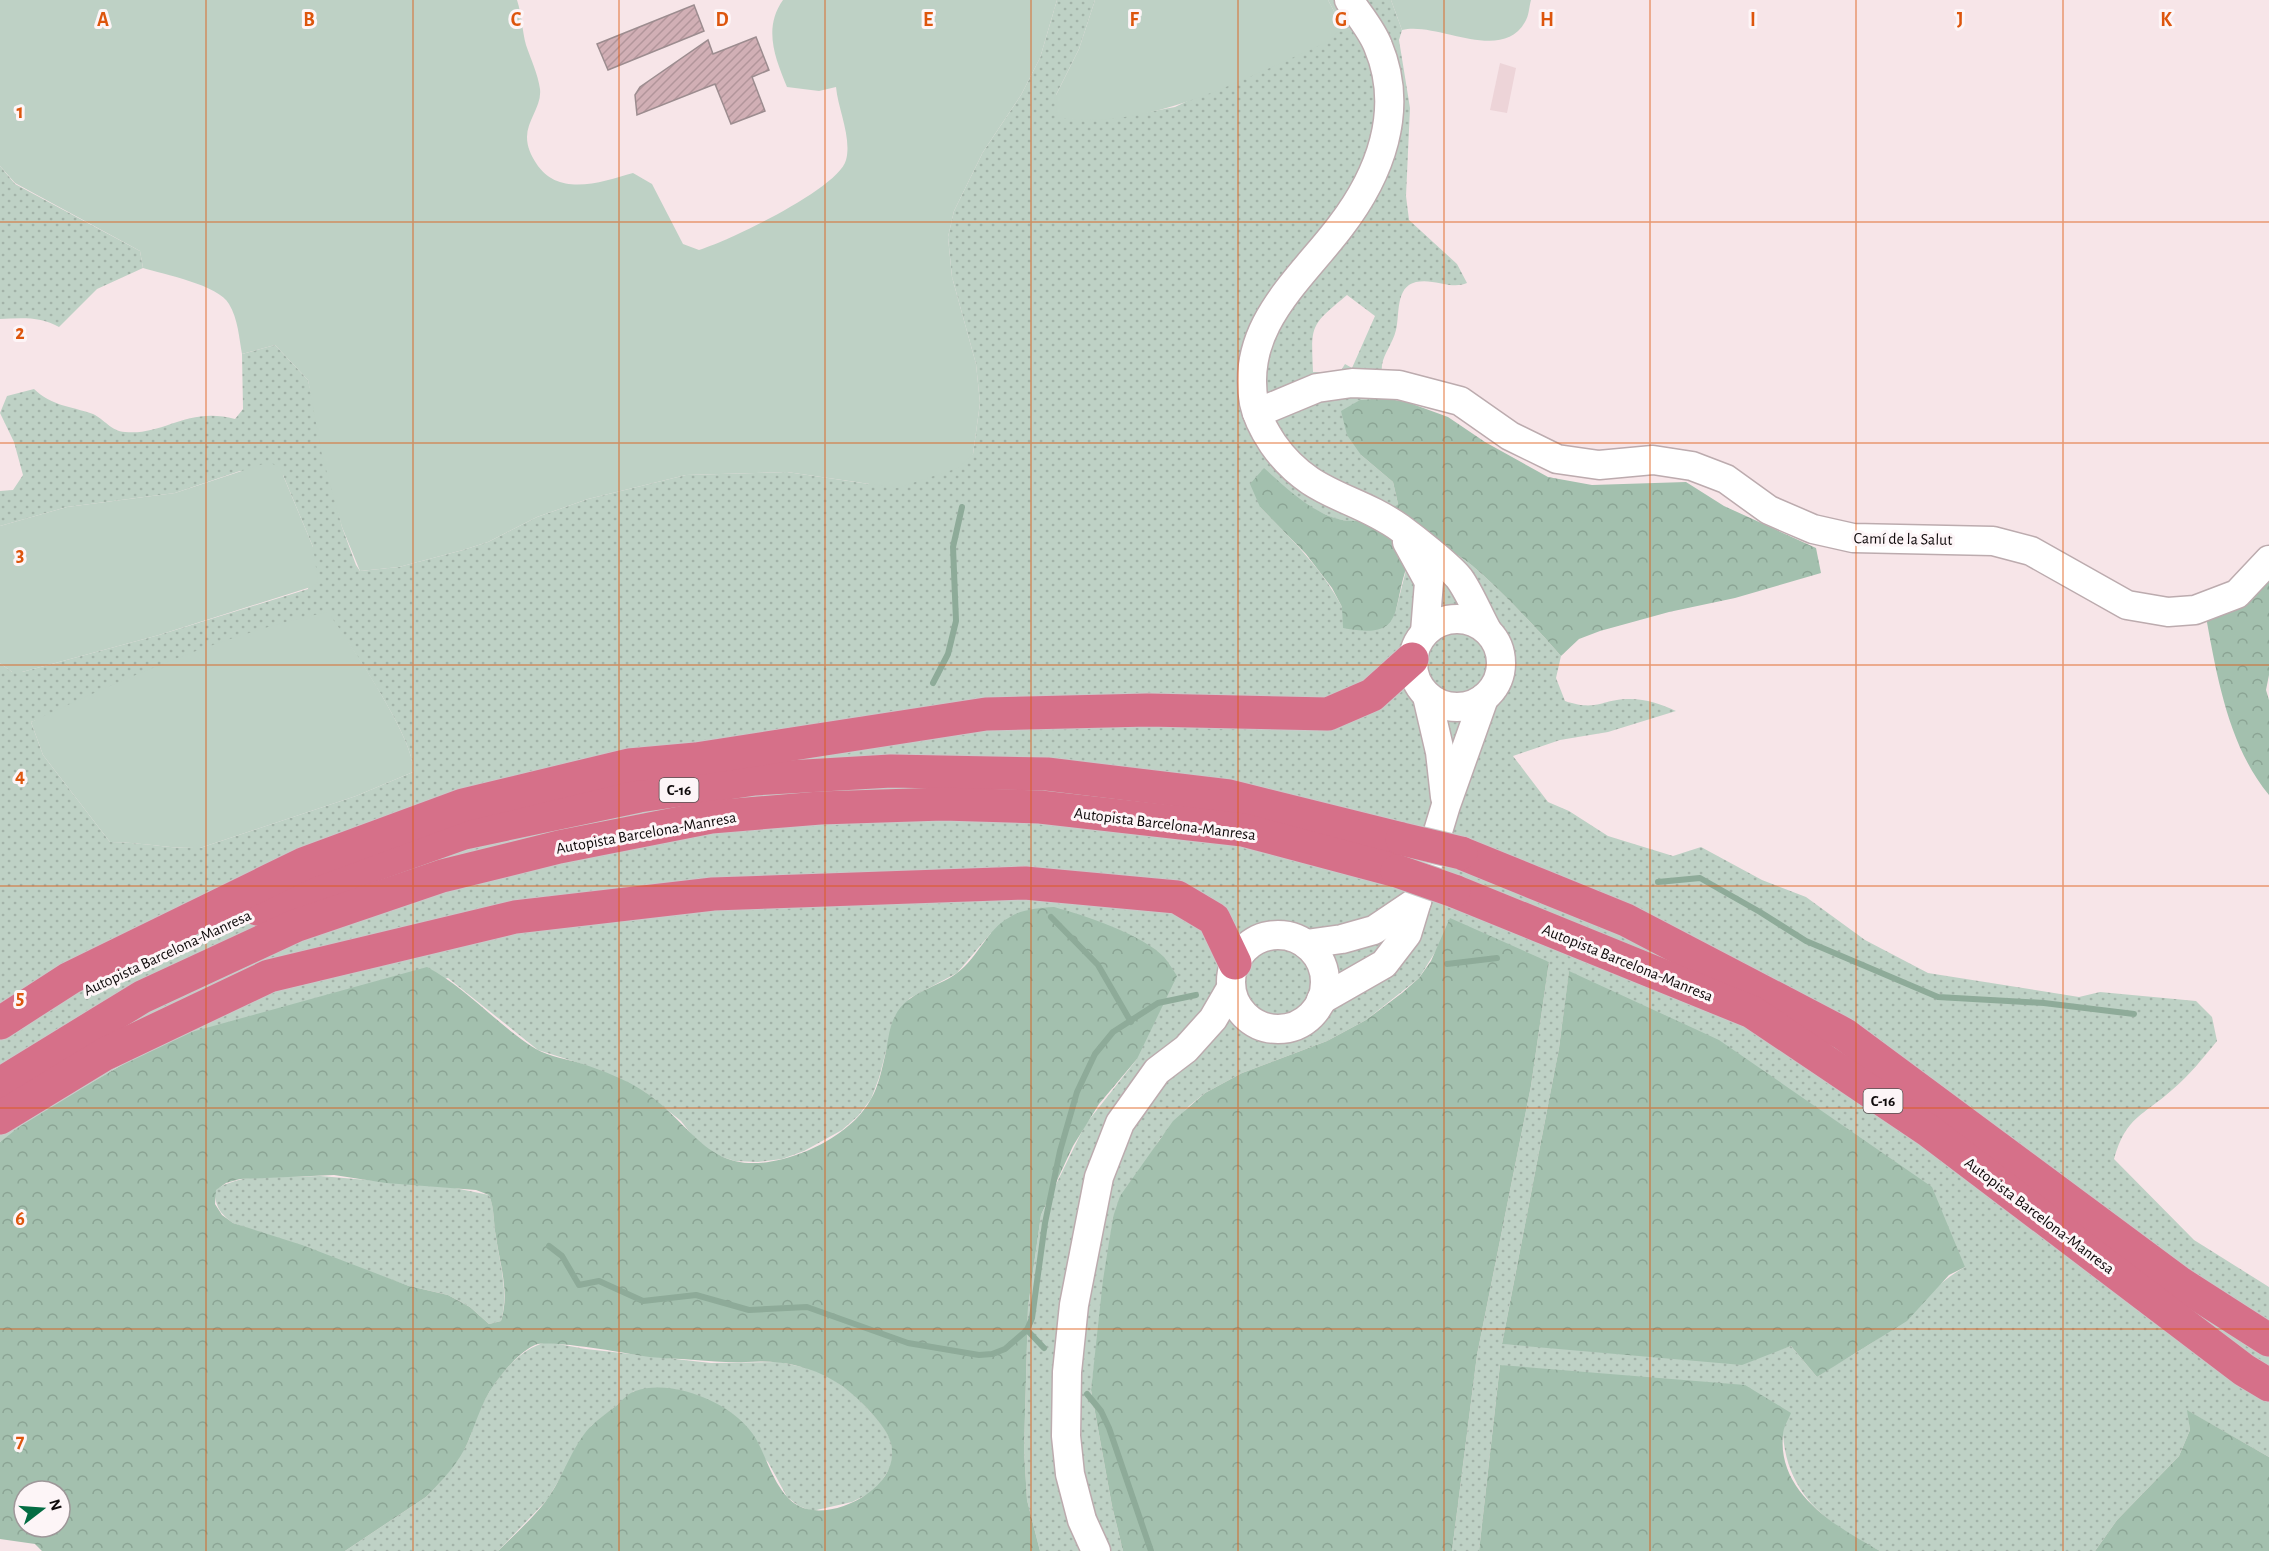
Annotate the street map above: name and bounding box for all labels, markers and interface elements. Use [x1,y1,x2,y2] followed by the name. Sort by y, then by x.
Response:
[97,10,109,30] text: A
[303,10,315,30] text: B
[511,10,522,30] text: C
[715,10,729,30] text: D
[923,10,933,30] text: E
[1129,10,1139,30] text: F
[1335,10,1347,30] text: G
[1540,10,1554,30] text: H
[1750,10,1756,30] text: I
[1957,10,1963,30] text: J
[2160,10,2172,30] text: K
[16,102,24,122] text: 1
[15,323,25,343] text: 2
[1853,530,1953,548] street label: Camí de la Salut
[16,545,24,565] text: 3
[15,766,25,786] text: 4
[660,778,698,802] road number: C-16
[1073,805,1257,843] street label: Autopista Barcelona-Manresa
[555,809,738,857] street label: Autopista Barcelona-Manresa
[81,907,254,999] street label: Autopista Barcelona-Manresa
[1540,921,1715,1005] street label: Autopista Barcelona-Manresa
[16,988,24,1008] text: 5
[1864,1089,1902,1113] road number: C-16
[1962,1154,2117,1277] street label: Autopista Barcelona-Manresa
[15,1209,25,1229] text: 6
[16,1431,25,1451] text: 7
[12,1479,72,1539] north arrow
[46,1497,65,1513] text: N

